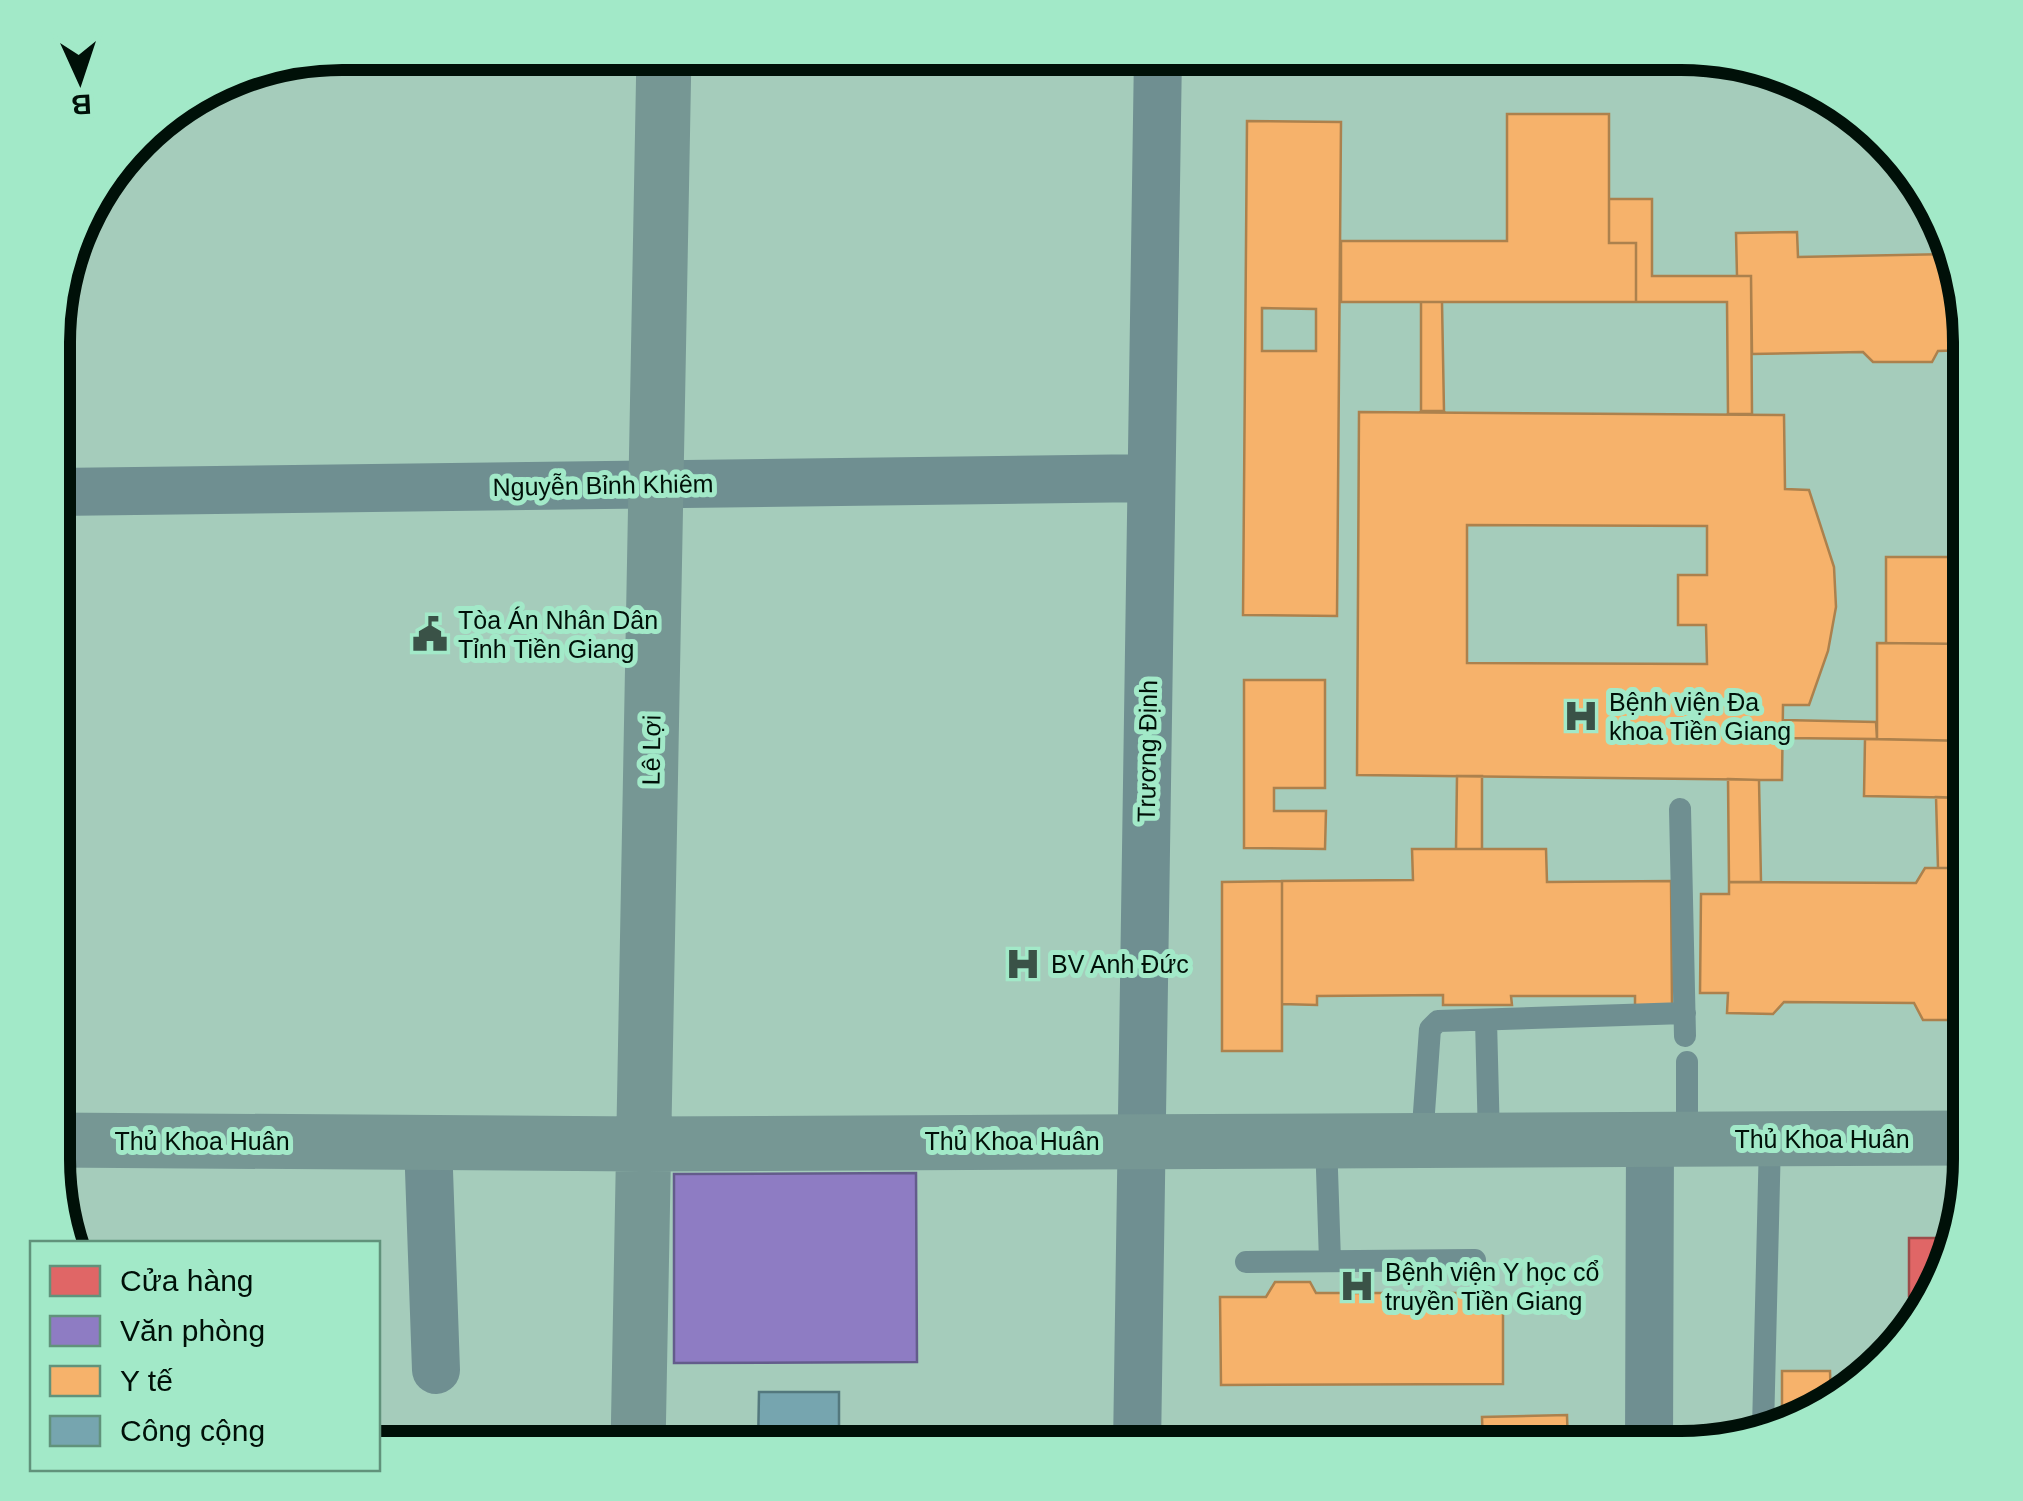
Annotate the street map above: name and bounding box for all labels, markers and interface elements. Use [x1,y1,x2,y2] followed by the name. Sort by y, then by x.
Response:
[30,30,130,130] north arrow
[70,88,92,120] text: B
[492,469,714,501] street label: Nguyễn Bỉnh Khiêm
[458,606,658,663] place label: Tòa Án Nhân Dân Tỉnh Tiền Giang
[411,615,449,653] public building icon: Tòa Án Nhân Dân Tỉnh Tiền Giang
[1132,680,1162,822] street label: Trương Định
[1609,688,1791,745] place label: Bệnh viện Đa khoa Tiền Giang
[1562,697,1600,735] hospital icon: Bệnh viện Đa khoa Tiền Giang
[636,714,666,786] street label: Lê Lợi
[1004,945,1042,983] hospital icon: BV Anh Đức
[1051,950,1189,978] place label: BV Anh Đức
[1734,1125,1910,1153] street label: Thủ Khoa Huân
[114,1127,290,1155] street label: Thủ Khoa Huân
[924,1127,1100,1155] street label: Thủ Khoa Huân
[30,1241,380,1471] legend
[1385,1258,1600,1315] place label: Bệnh viện Y học cổ truyền Tiền Giang
[120,1264,254,1297] text: Cửa hàng
[1338,1267,1376,1305] hospital icon: Bệnh viện Y học cổ truyền Tiền Giang
[120,1314,265,1347] text: Văn phòng
[120,1364,173,1397] text: Y tế
[120,1414,265,1447] text: Công cộng

